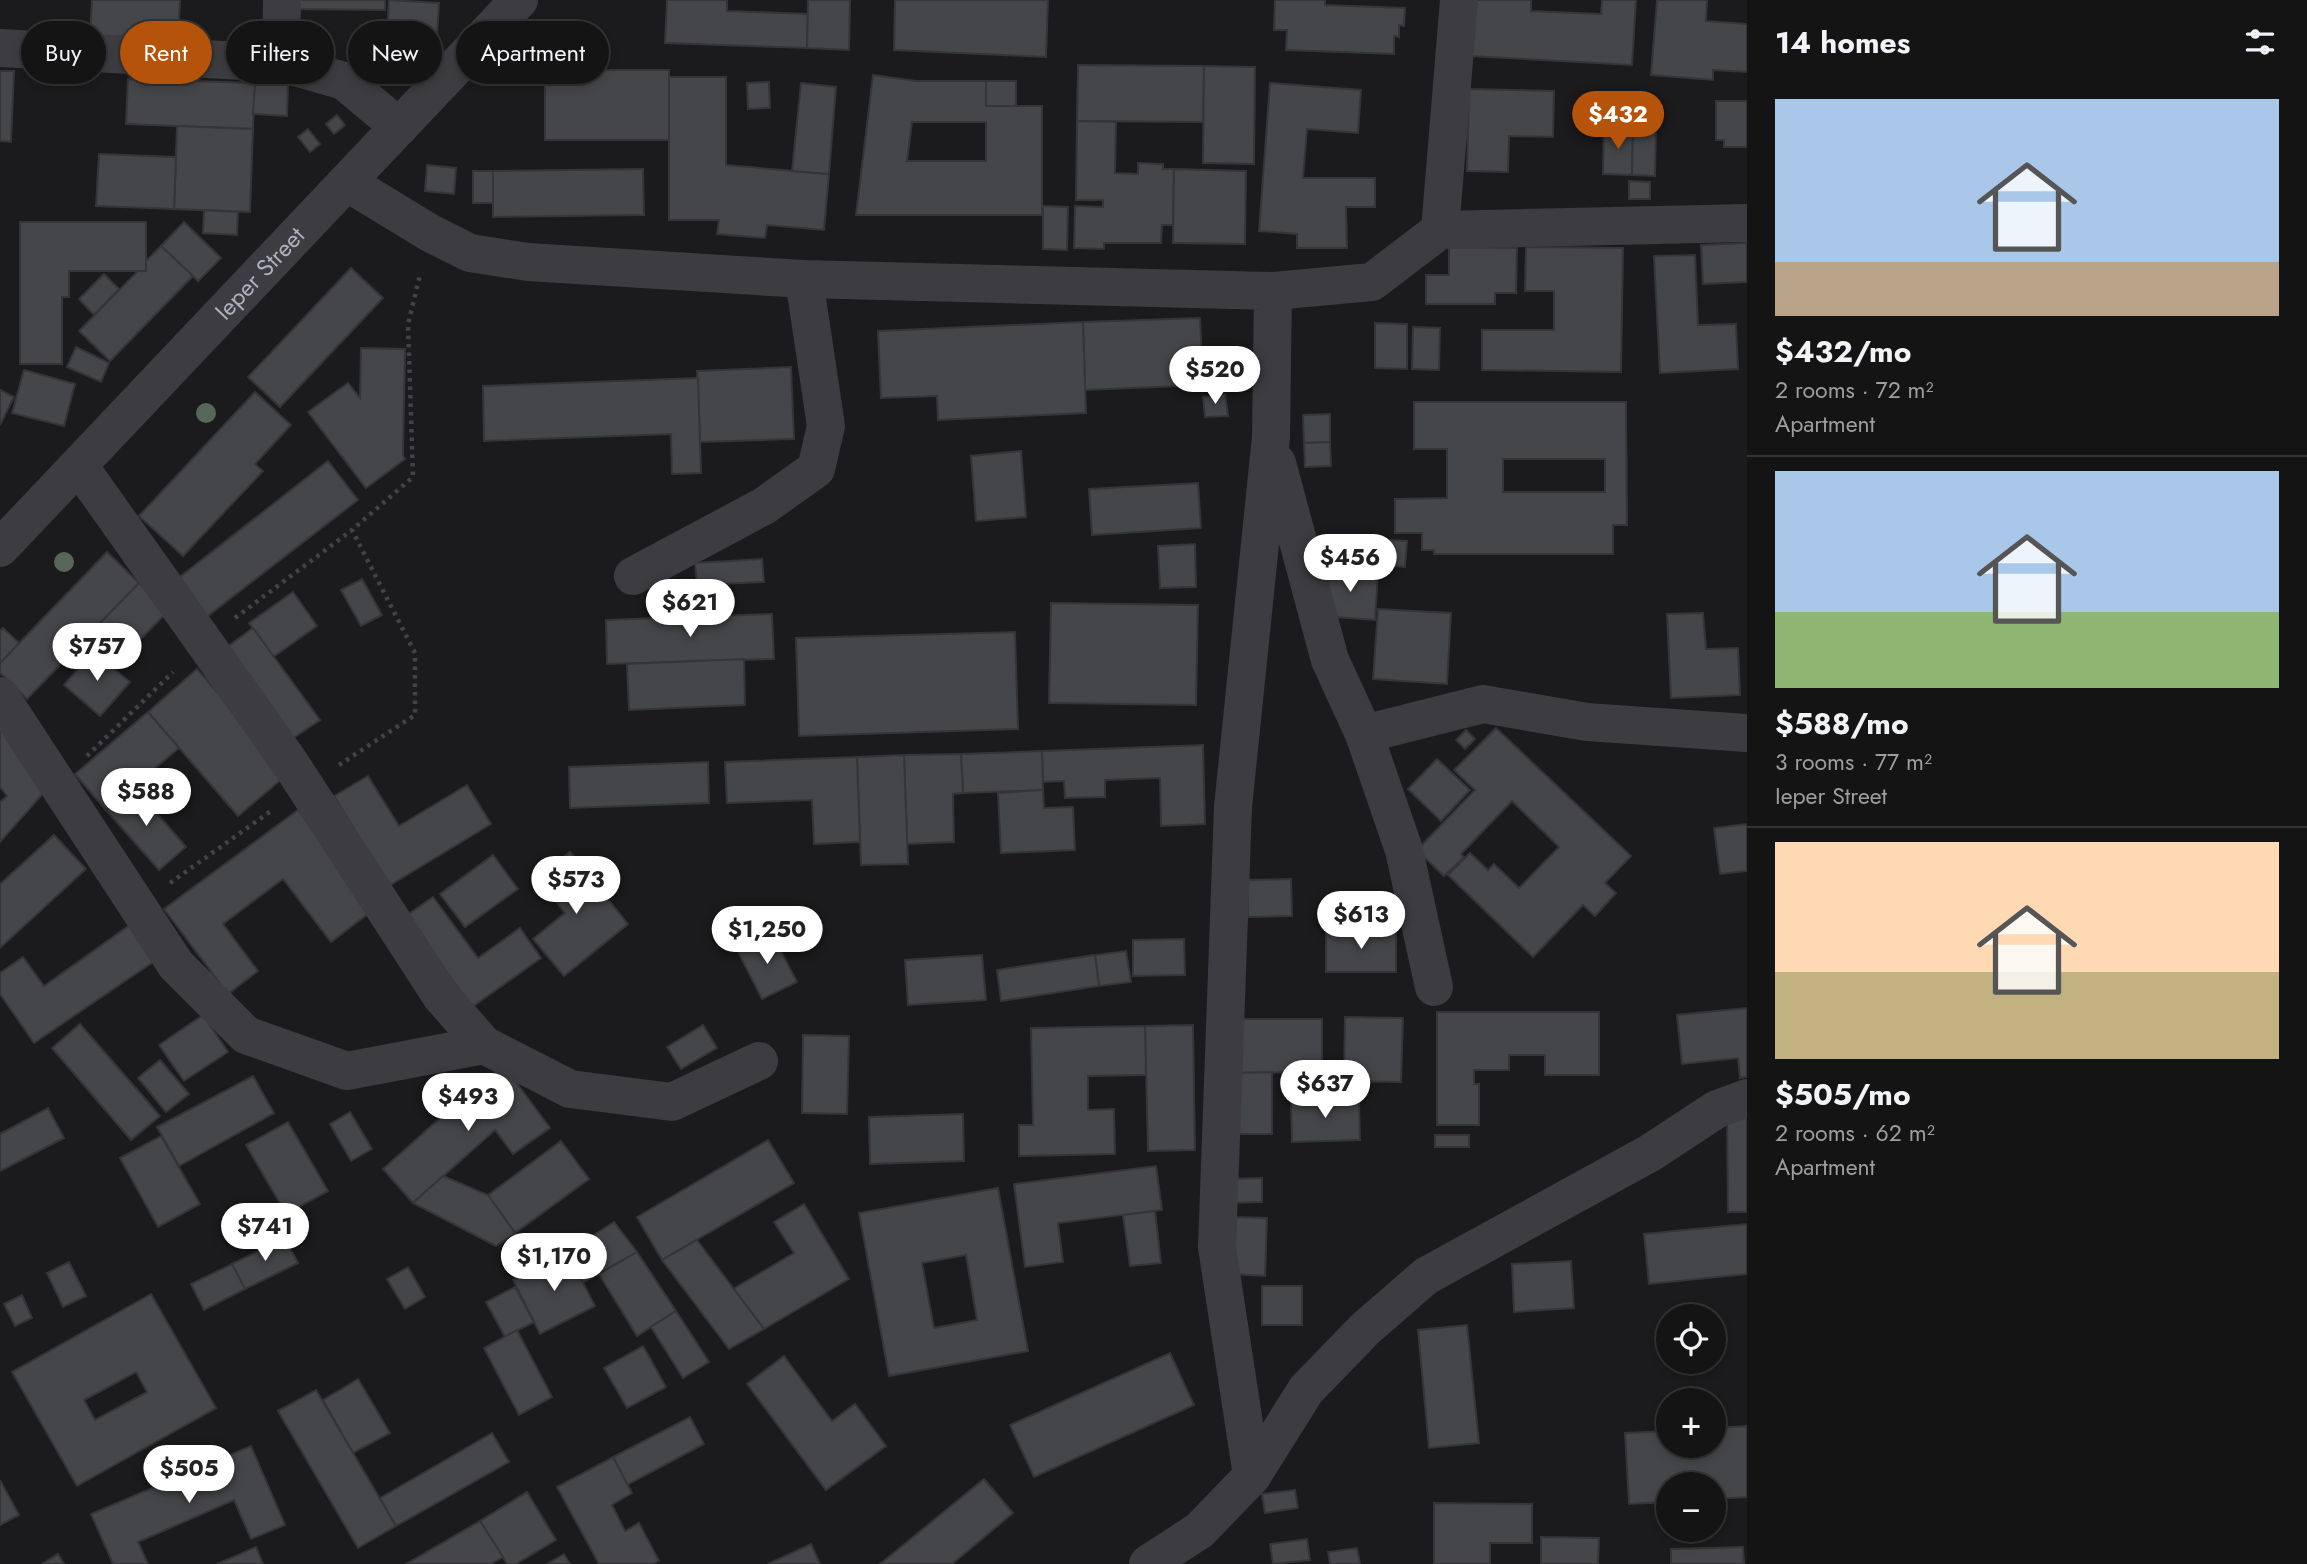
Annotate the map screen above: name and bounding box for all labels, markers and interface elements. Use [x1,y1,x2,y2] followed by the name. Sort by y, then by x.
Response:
[21,21,106,84] chip: Buy
[120,21,212,84] chip: Rent
[226,21,334,84] chip: Filters
[348,21,442,84] chip: New
[456,21,609,84] chip: Apartment
[1775,21,1910,64] text: 14 homes
[2241,23,2279,61] icon: filters
[1577,92,1659,151] pin: $432
[1588,97,1648,131] text: $432
[1964,144,2090,270] icon: home
[207,219,313,328] street label: Ieper Street
[1775,330,1911,373] text: $432/mo
[1174,346,1256,406] pin: $520
[1185,352,1245,386] text: $520
[1775,373,1934,407] text: 2 rooms · 72 m²
[1775,407,1875,441] text: Apartment
[1964,516,2090,642] icon: home
[1309,534,1391,594] pin: $456
[1320,540,1380,574] text: $456
[649,580,731,639] pin: $621
[662,585,718,619] text: $621
[56,624,138,683] pin: $757
[69,629,125,663] text: $757
[1775,702,1909,745] text: $588/mo
[1775,745,1932,779] text: 3 rooms · 77 m²
[105,768,187,828] pin: $588
[117,774,175,808] text: $588
[1775,779,1887,813] text: Ieper Street
[535,856,617,916] pin: $573
[547,862,605,896] text: $573
[1964,887,2090,1013] icon: home
[1320,892,1402,951] pin: $613
[1333,897,1389,931] text: $613
[710,906,824,966] pin: $1,250
[728,912,806,946] text: $1,250
[1284,1060,1366,1120] pin: $637
[1296,1066,1354,1100] text: $637
[1775,1073,1911,1116] text: $505/mo
[427,1074,509,1133] pin: $493
[438,1079,498,1113] text: $493
[1775,1116,1935,1150] text: 2 rooms · 62 m²
[1775,1150,1875,1184] text: Apartment
[224,1204,306,1263] pin: $741
[237,1209,293,1243] text: $741
[497,1234,611,1293] pin: $1,170
[517,1239,591,1273] text: $1,170
[1656,1304,1726,1542] map controls
[1656,1304,1726,1374] button: locate
[1656,1388,1726,1458] button: +
[148,1446,230,1505] pin: $505
[159,1451,219,1485] text: $505
[1656,1472,1726,1542] button: −

